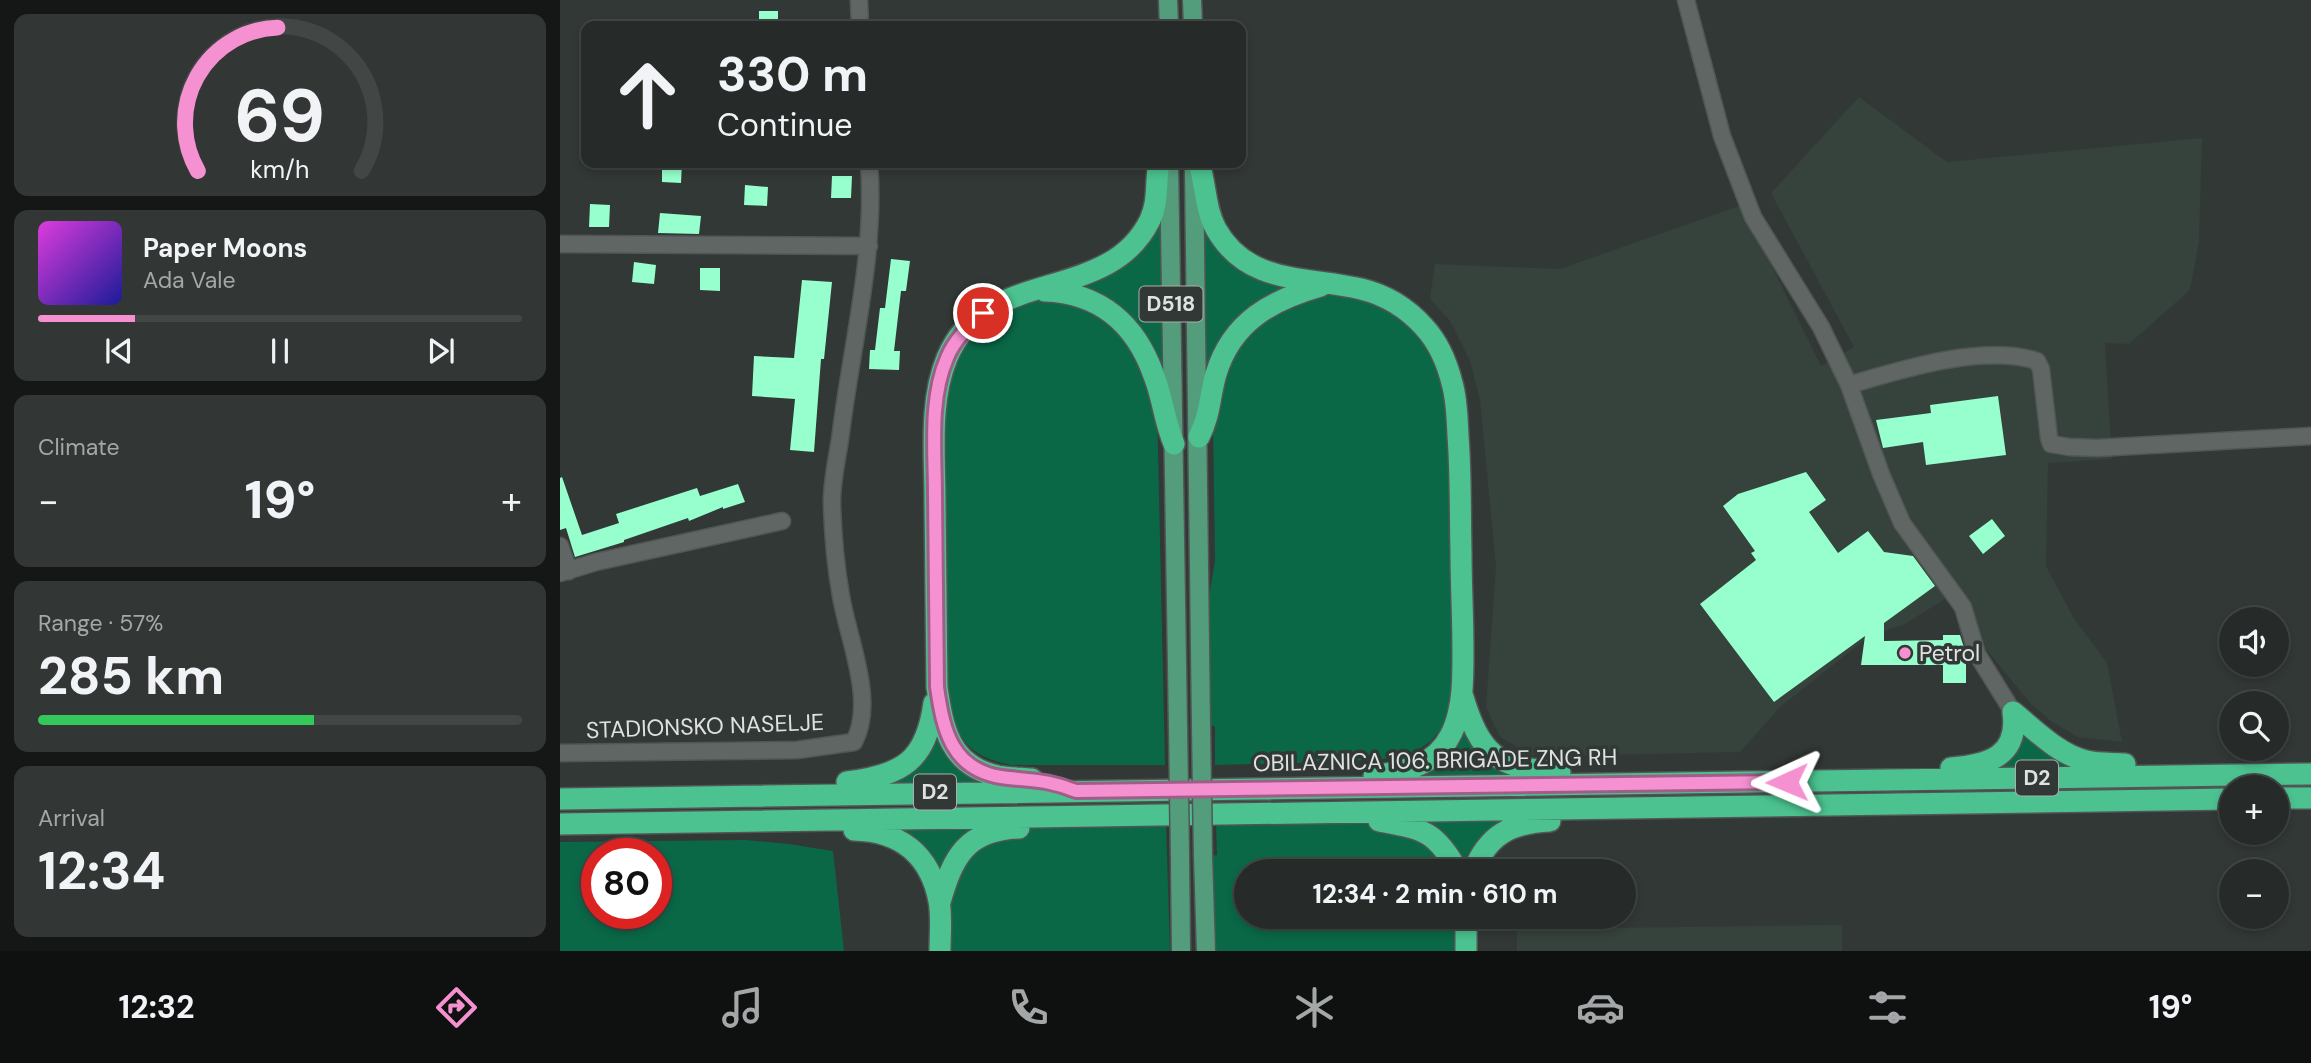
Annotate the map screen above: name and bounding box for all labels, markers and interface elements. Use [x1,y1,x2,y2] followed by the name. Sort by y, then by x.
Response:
[717,42,868,106] text: 330 m
[602,49,693,140] icon: ahead
[235,69,325,164] text: 69
[717,104,852,146] text: Continue
[250,153,310,186] text: km/h
[143,231,307,265] text: Paper Moons
[143,265,236,295] text: Ada Vale
[953,283,1013,343] pin
[1140,286,1202,322] road number: D518
[964,294,1002,332] icon: arrive
[100,332,138,370] icon: previous
[261,332,299,370] icon: pause
[422,332,460,370] icon: next
[38,432,120,462] text: Climate
[245,466,315,534] text: 19°
[38,476,59,526] text: −
[501,476,522,526] text: +
[2219,607,2289,929] map controls
[2219,607,2289,677] button: sound
[38,608,163,638] text: Range · 57%
[1919,638,1980,668] place label: Petrol
[38,642,224,710] text: 285 km
[1897,645,1913,661] marker: Petrol
[2219,691,2289,761] button: search
[585,707,825,745] street label: STADIONSKO NASELJE
[1252,742,1618,778] street label: OBILAZNICA 106. BRIGADE ZNG RH
[1750,745,1824,819] position arrow
[2016,760,2058,796] road number: D2
[914,774,956,810] road number: D2
[2219,775,2289,845] button: +
[38,803,105,833] text: Arrival
[38,837,165,905] text: 12:34
[581,838,672,929] speed limit sign: 80
[2219,859,2289,929] button: −
[1313,877,1557,911] text: 12:34 · 2 min · 610 m
[432,983,481,1032] icon: directions
[718,983,767,1032] icon: music
[1004,983,1053,1032] icon: phone
[1290,983,1339,1032] icon: climate
[1576,983,1625,1032] icon: car
[1863,983,1912,1032] icon: filters
[119,986,195,1028] text: 12:32
[2149,986,2192,1028] text: 19°

